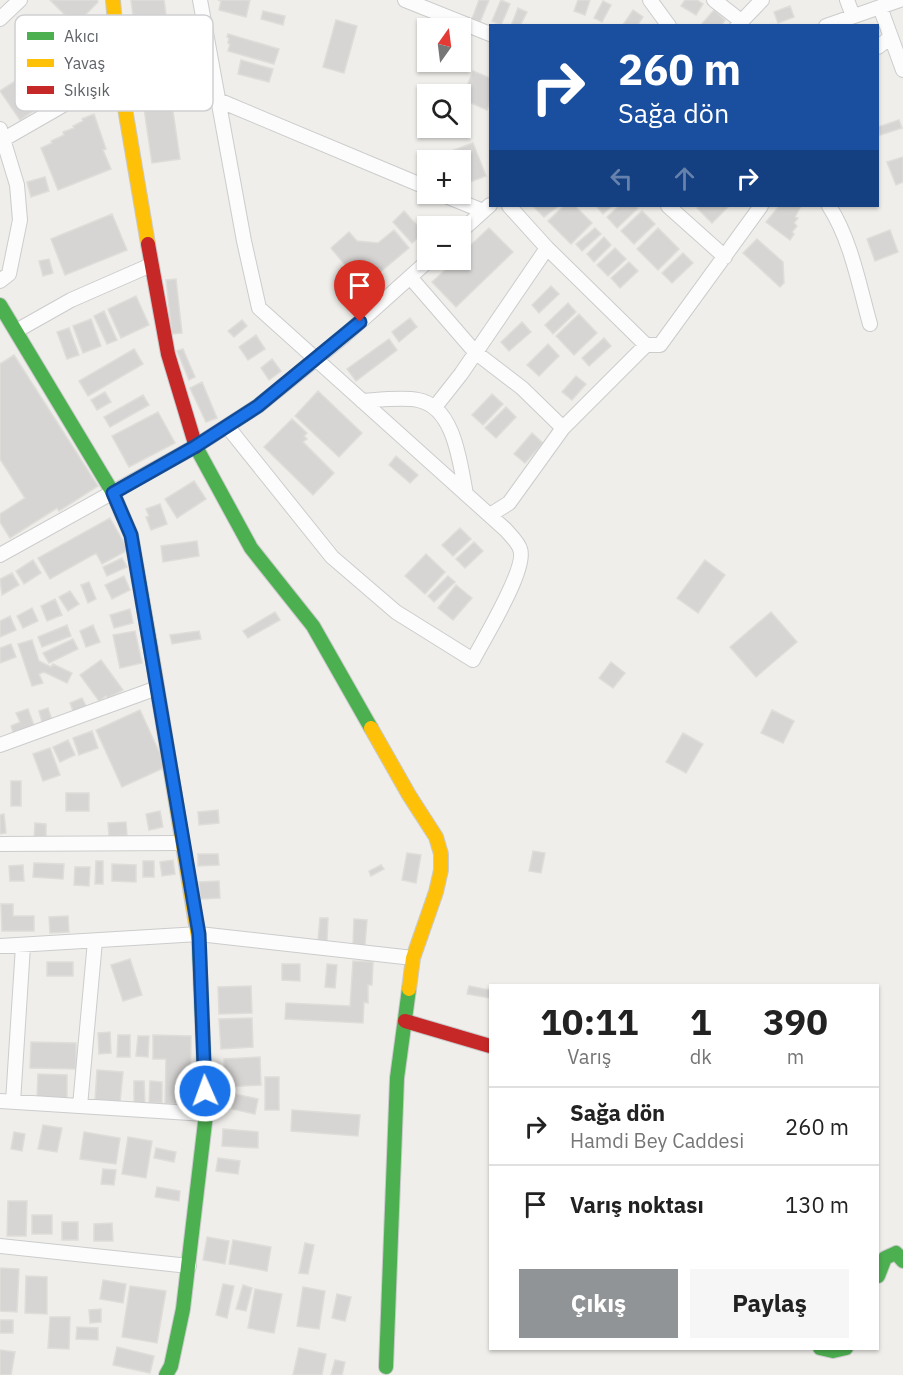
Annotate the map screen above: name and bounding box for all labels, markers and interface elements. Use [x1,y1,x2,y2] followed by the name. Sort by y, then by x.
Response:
[15,15,213,111] legend
[417,18,471,72] north arrow
[417,18,471,270] map controls
[64,26,99,46] text: Akıcı
[618,42,741,97] text: 260 m
[519,48,597,126] icon: right
[64,53,105,73] text: Yavaş
[64,80,111,100] text: Sıkışık
[417,84,471,138] button: search
[618,95,729,130] text: Sağa dön
[417,150,471,204] button: +
[605,162,638,195] icon: left
[668,162,701,195] icon: ahead
[731,162,764,195] icon: right
[417,216,471,270] button: −
[334,260,385,322] pin
[343,269,376,302] icon: arrive
[540,998,638,1045] text: 10:11
[690,998,712,1045] text: 1
[763,998,828,1045] text: 390
[567,1043,612,1070] text: Varış
[690,1043,712,1070] text: dk
[787,1043,804,1070] text: m
[173,1059,237,1123] position arrow
[570,1098,665,1127] text: Sağa dön
[519,1110,552,1143] icon: right
[785,1112,849,1141] text: 260 m
[570,1127,744,1154] text: Hamdi Bey Caddesi
[519,1188,552,1221] icon: arrive
[570,1190,704,1219] text: Varış noktası
[785,1190,849,1219] text: 130 m
[519,1269,678,1338] button: Çıkış
[690,1269,849,1338] button: Paylaş

